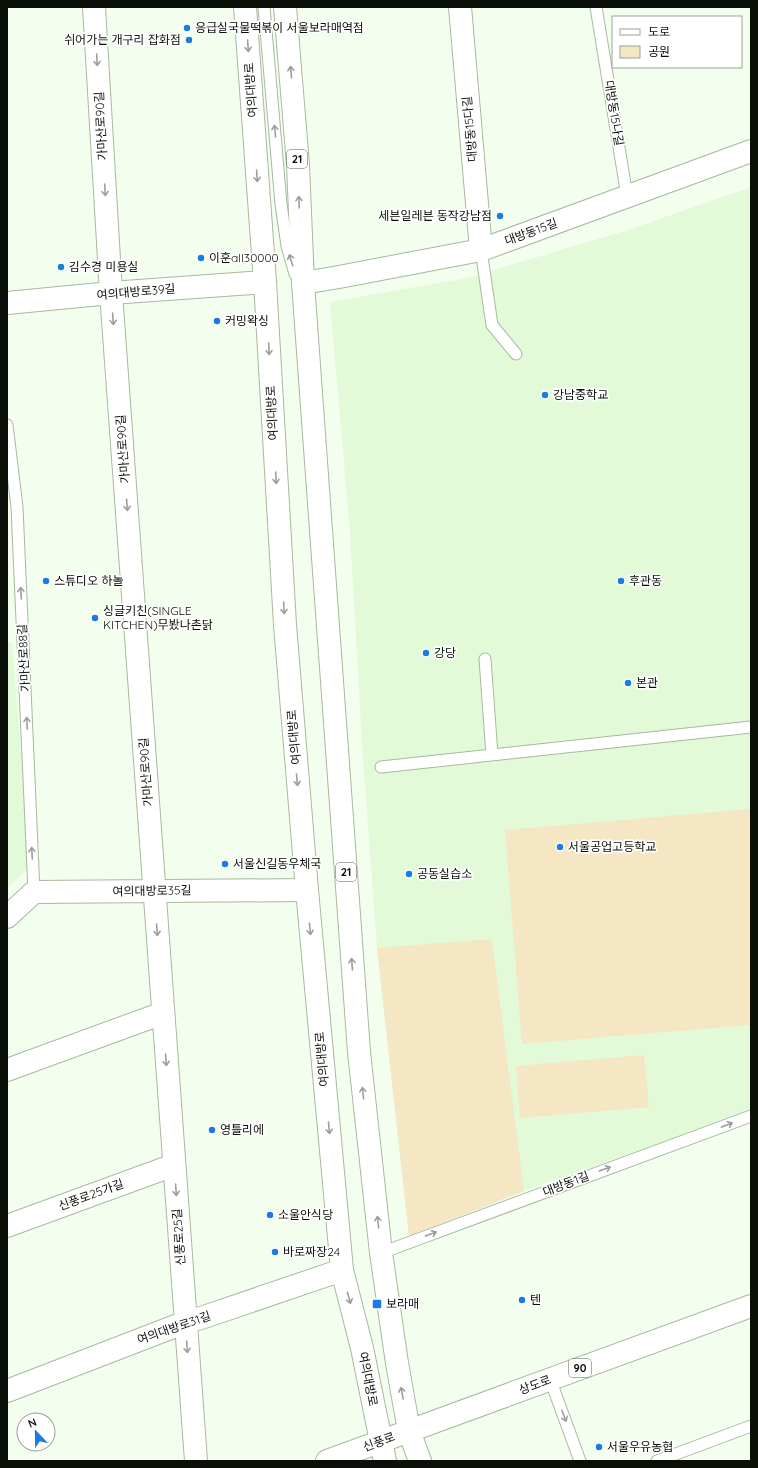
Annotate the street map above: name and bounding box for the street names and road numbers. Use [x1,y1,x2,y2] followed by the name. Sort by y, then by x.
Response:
[241,62,260,118] street label: 여의대방로
[602,79,627,147] street label: 대방동15나길
[91,91,110,161] street label: 가마산로90길
[459,95,480,163] street label: 대방동15다길
[287,150,307,168] road number: 21
[502,215,559,248] street label: 대방동15길
[96,281,176,302] street label: 여의대방로39길
[263,385,280,441] street label: 여의대방로
[113,414,132,484] street label: 가마산로90길
[14,624,33,692] street label: 가마산로88길
[284,709,303,765] street label: 여의대방로
[136,737,155,807] street label: 가마산로90길
[336,863,356,881] road number: 21
[112,882,192,899] street label: 여의대방로35길
[312,1031,331,1087] street label: 여의대방로
[540,1168,591,1199] street label: 대방동1길
[56,1176,126,1213] street label: 신풍로25가길
[169,1208,188,1266] street label: 신풍로25길
[135,1308,213,1347] street label: 여의대방로31길
[356,1350,381,1407] street label: 여의대방로
[569,1359,591,1377] road number: 90
[517,1372,553,1397] street label: 상도로
[361,1429,397,1454] street label: 신풍로

